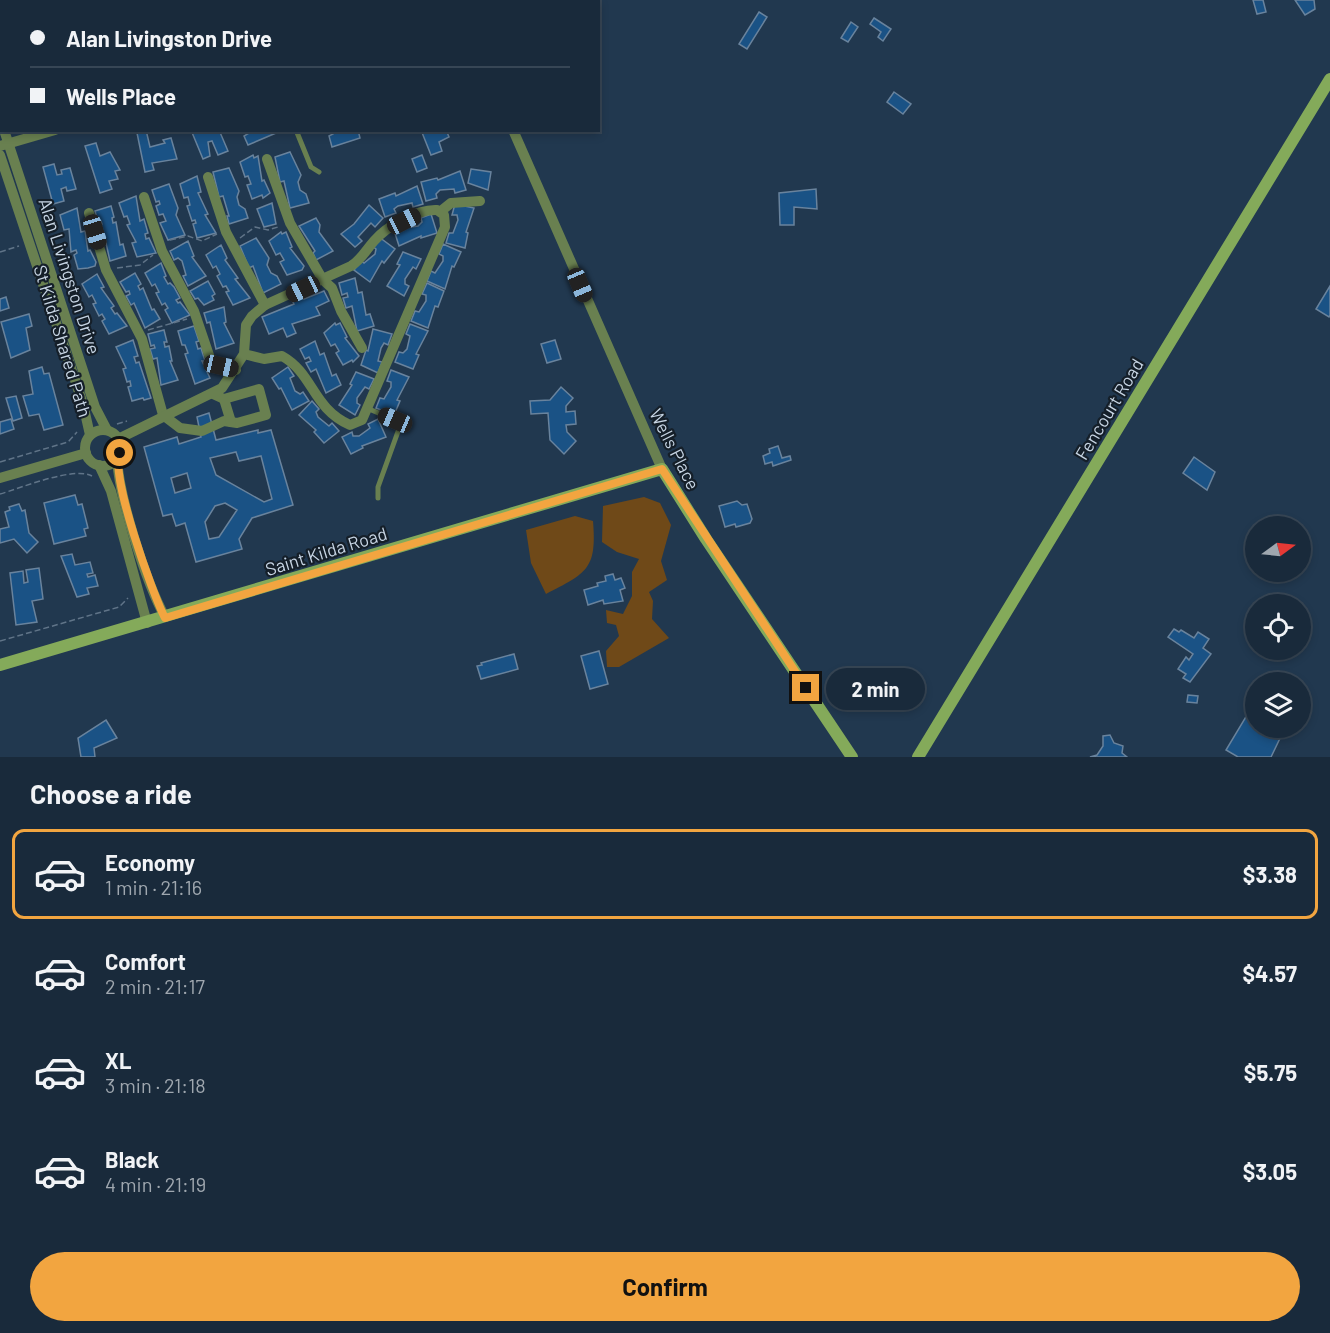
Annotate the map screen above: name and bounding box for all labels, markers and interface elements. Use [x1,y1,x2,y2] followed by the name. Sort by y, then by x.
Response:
[66,25,272,51] text: Alan Livingston Drive
[66,83,176,109] text: Wells Place
[34,195,106,357] street label: Alan Livingston Drive
[384,205,424,237] car
[81,212,109,252] car
[29,262,97,420] street label: St Kilda Shared Path
[565,265,595,305] car
[283,273,323,305] car
[201,353,241,379] car
[1070,354,1148,464] street label: Fencourt Road
[375,405,415,435] car
[645,405,705,493] street label: Wells Place
[106,439,133,466] route start
[1245,516,1311,582] north arrow
[1245,516,1311,738] map controls
[262,522,390,580] street label: Saint Kilda Road
[1245,594,1311,660] button: locate
[827,667,926,709] callout: 2 min
[1245,672,1311,738] button: layers
[792,674,819,701] route end
[852,677,899,701] text: 2 min
[30,777,192,809] text: Choose a ride
[33,847,87,901] icon: car
[105,849,195,875] text: Economy
[1243,861,1297,887] text: $3.38
[105,875,202,899] text: 1 min · 21:16
[33,946,87,1000] icon: car
[105,948,186,974] text: Comfort
[1242,960,1297,986] text: $4.57
[105,974,205,998] text: 2 min · 21:17
[33,1045,87,1099] icon: car
[105,1047,131,1073] text: XL
[1244,1059,1297,1085] text: $5.75
[105,1073,206,1097] text: 3 min · 21:18
[33,1144,87,1198] icon: car
[105,1146,159,1172] text: Black
[1243,1158,1297,1184] text: $3.05
[105,1172,206,1196] text: 4 min · 21:19
[30,1252,1300,1321] button: Confirm

